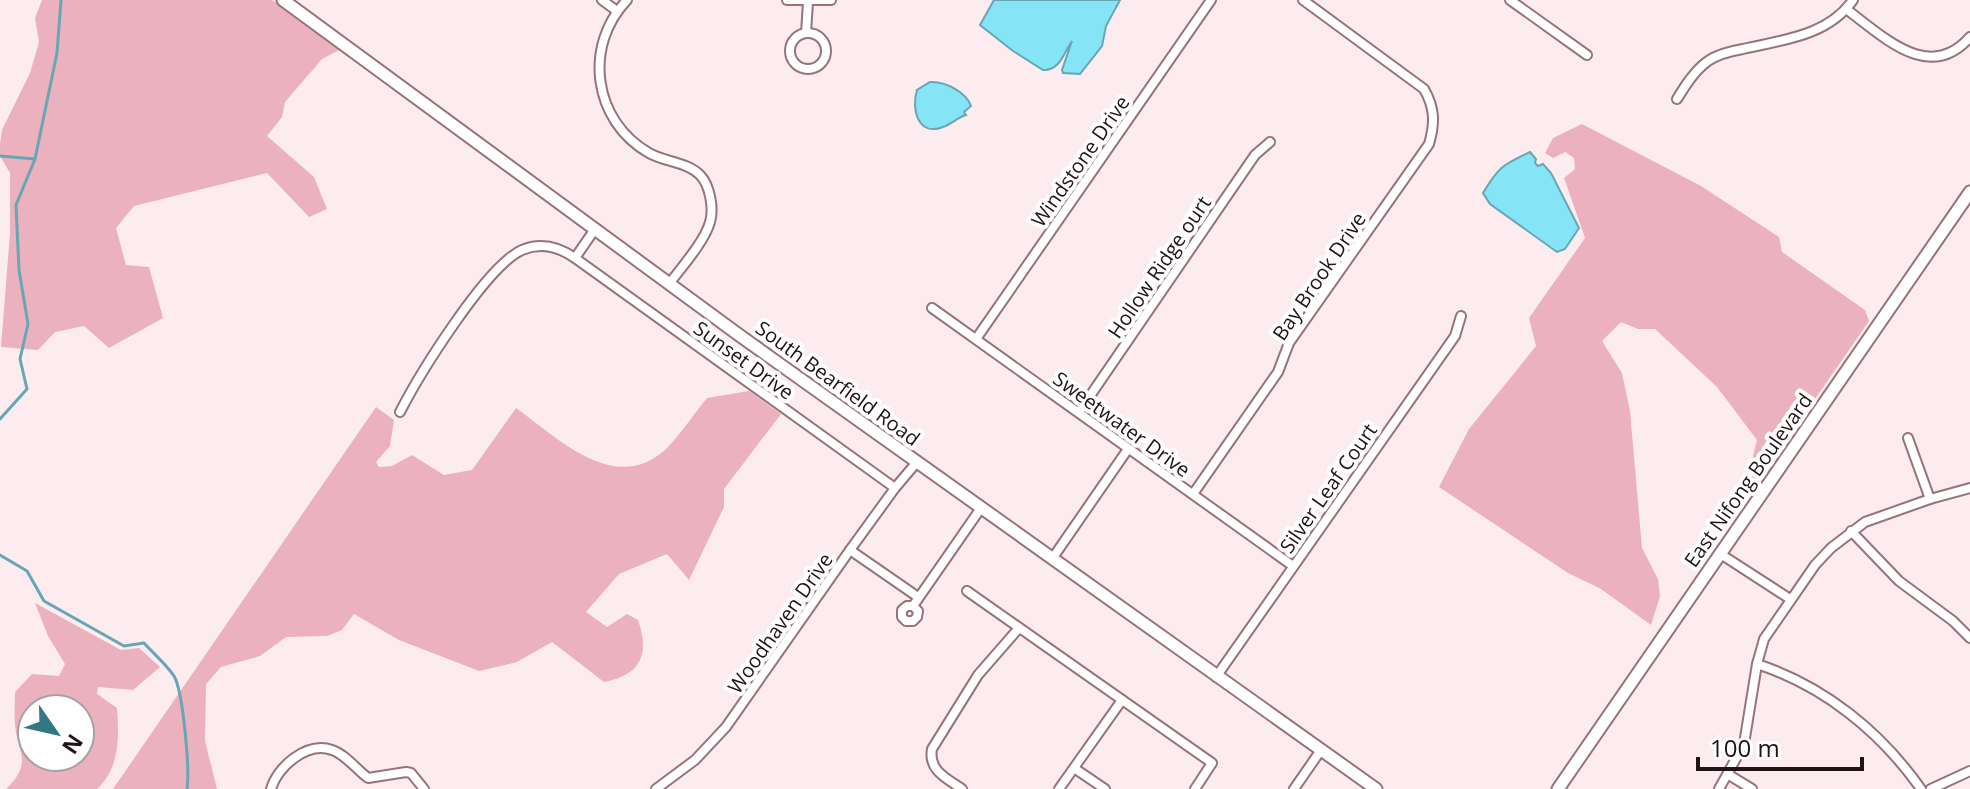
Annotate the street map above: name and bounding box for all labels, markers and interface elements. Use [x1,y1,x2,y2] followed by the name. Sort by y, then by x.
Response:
[1025,90,1135,232] street label: Windstone Drive
[1101,191,1217,343] street label: Hollow Ridge ourt
[1266,207,1372,345] street label: Bay Brook Drive
[751,314,925,452] street label: South Bearfield Road
[689,315,799,405] street label: Sunset Drive
[1048,365,1196,483] street label: Sweetwater Drive
[1678,388,1818,572] street label: East Nifong Boulevard
[1273,418,1383,558] street label: Silver Leaf Court
[721,547,839,699] street label: Woodhaven Drive
[16,693,96,773] north arrow
[1698,721,1862,771] scale bar
[56,729,91,761] text: N
[1710,731,1780,764] text: 100 m

